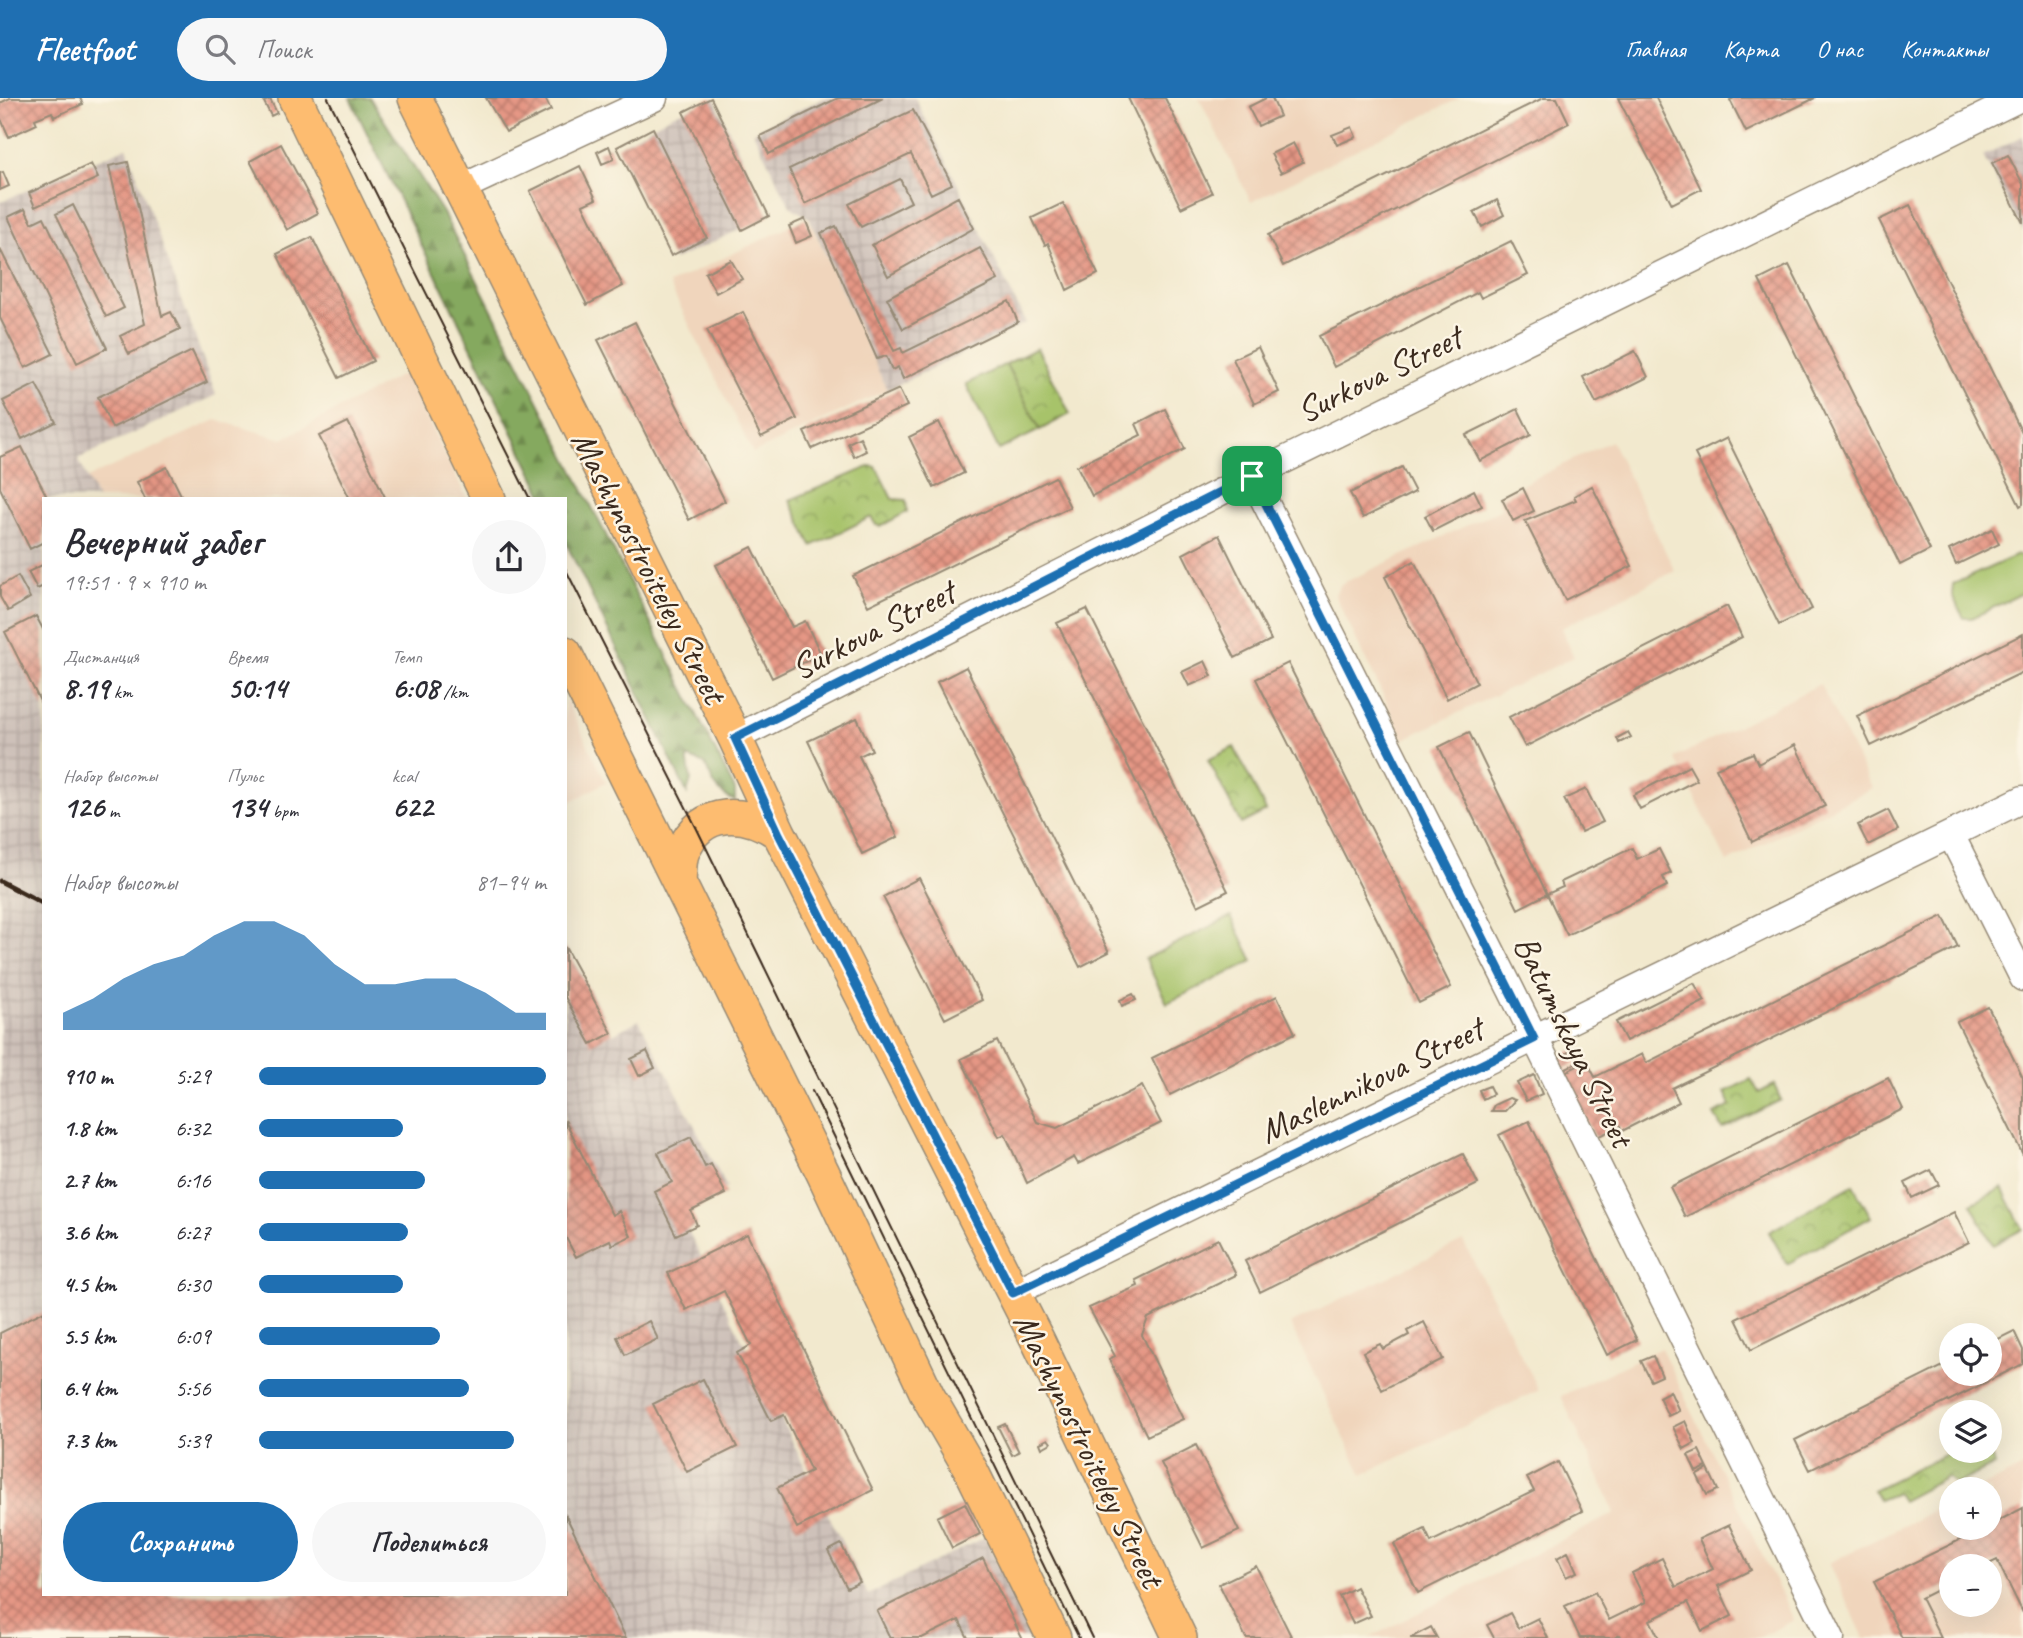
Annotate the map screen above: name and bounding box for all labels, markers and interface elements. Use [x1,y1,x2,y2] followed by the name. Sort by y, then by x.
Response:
[177,18,667,81] search box
[35,28,135,70] text: Fleetfoot
[201,30,239,68] icon: search
[257,33,312,66] text: Поиск
[1625,34,1686,64] text: Главная
[1724,34,1778,64] text: Карта
[1816,34,1863,64] text: О нас
[1901,34,1988,64] text: Контакты
[1289,313,1473,433] street label: Surkova Street
[561,423,739,714] street label: Mashynostroiteley Street
[1222,446,1282,506] pin
[1233,457,1271,495] icon: arrive
[63,518,262,565] text: Вечерний забег
[472,520,546,594] button: share
[63,568,206,597] text: 19:51 · 9 × 910 m
[784,568,966,690] street label: Surkova Street
[63,645,139,669] text: Дистанция
[227,645,267,669] text: Время
[392,645,422,669] text: Темп
[63,669,109,707] text: 8.19
[227,669,287,707] text: 50:14
[392,669,439,707] text: 6:08
[109,680,132,704] text: km
[439,680,468,704] text: /km
[63,764,157,788] text: Набор высоты
[227,764,264,788] text: Пульс
[392,764,417,788] text: kcal
[63,788,104,826] text: 126
[227,788,268,826] text: 134
[392,788,433,826] text: 622
[104,799,119,823] text: m
[268,799,299,823] text: bpm
[63,868,177,897] text: Набор высоты
[476,868,546,897] text: 81–94 m
[1503,928,1646,1157] street label: Batumskaya Street
[1252,1005,1494,1154] street label: Maslennikova Street
[63,1062,112,1091] text: 910 m
[175,1062,211,1091] text: 5:29
[63,1114,117,1143] text: 1.8 km
[175,1114,211,1143] text: 6:32
[63,1166,116,1195] text: 2.7 km
[175,1166,211,1195] text: 6:16
[63,1218,117,1247] text: 3.6 km
[175,1218,211,1247] text: 6:27
[63,1270,116,1299] text: 4.5 km
[175,1270,211,1299] text: 6:30
[1003,1306,1176,1598] street label: Mashynostroiteley Street
[63,1322,116,1351] text: 5.5 km
[175,1322,211,1351] text: 6:09
[1939,1323,2002,1617] map controls
[1939,1323,2002,1386] button: locate
[63,1374,117,1403] text: 6.4 km
[175,1374,211,1403] text: 5:56
[1939,1400,2002,1463] button: layers
[63,1426,116,1455] text: 7.3 km
[175,1426,211,1455] text: 5:39
[1939,1477,2002,1540] button: +
[63,1502,298,1582] button: Сохранить
[312,1502,546,1582] button: Поделиться
[1939,1554,2002,1617] button: −

